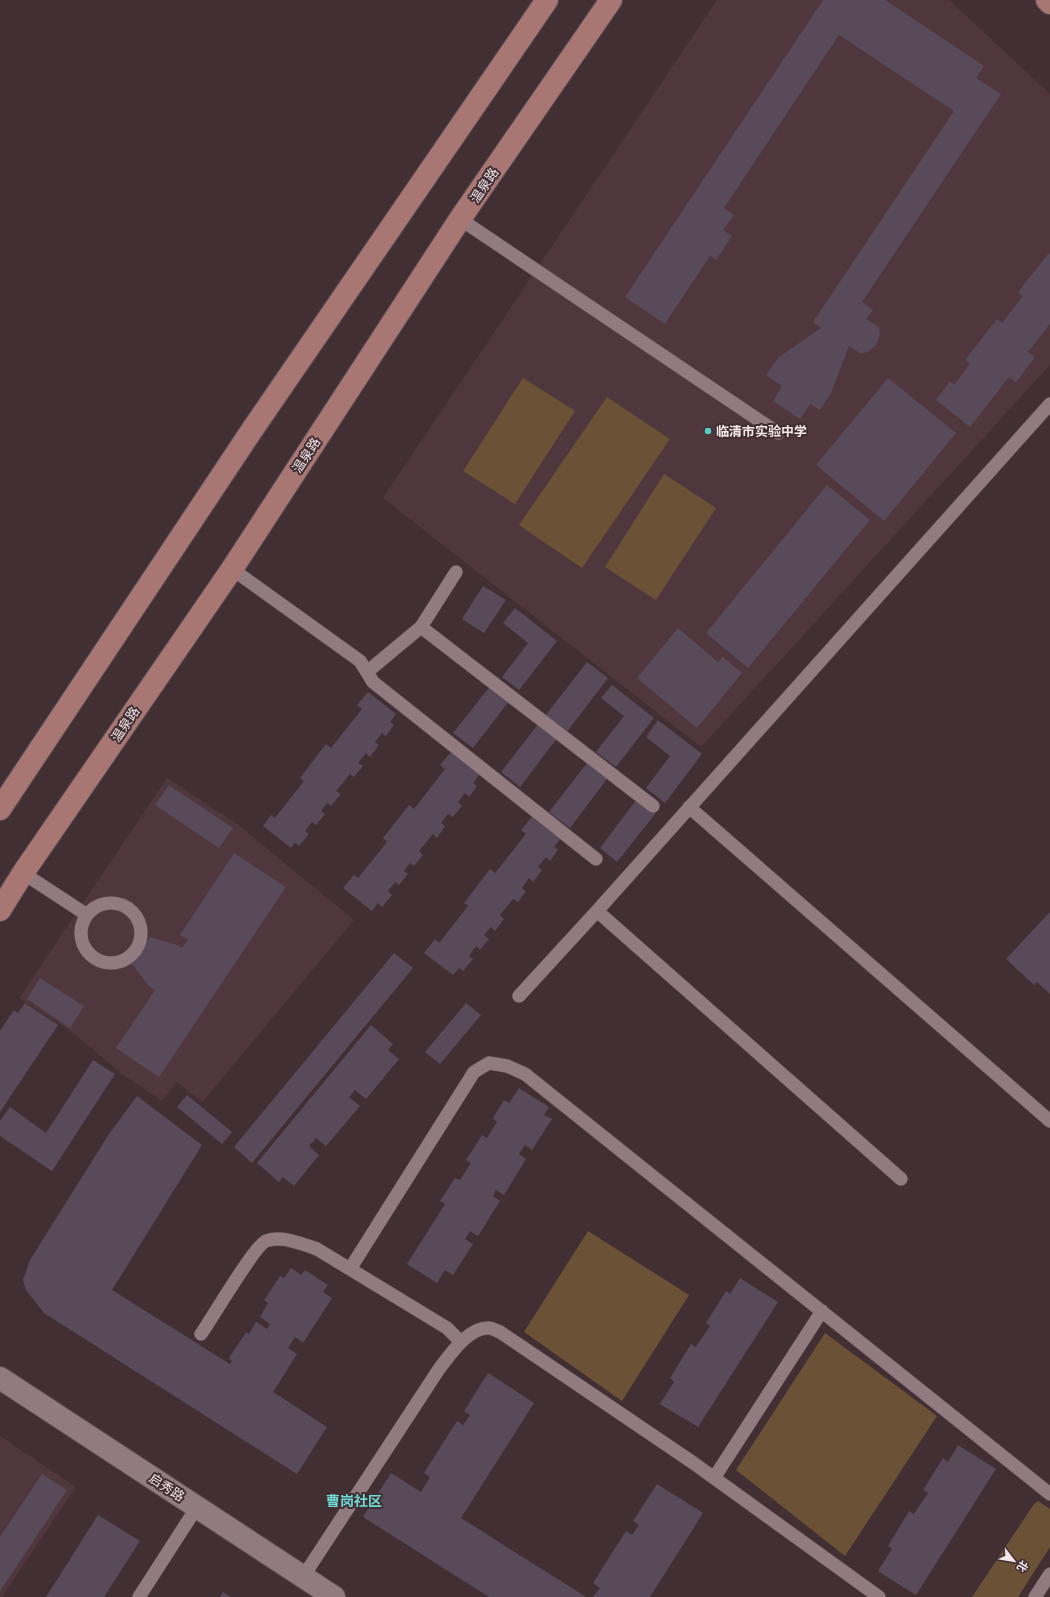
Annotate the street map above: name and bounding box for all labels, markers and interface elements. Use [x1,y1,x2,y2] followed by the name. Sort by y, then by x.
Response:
[468,165,503,207] street label: 温泉路
[716,424,807,441] place label: 临清市实验中学
[703,426,713,436] marker: 临清市实验中学
[290,435,325,477] street label: 温泉路
[109,704,144,746] street label: 温泉路
[145,1471,187,1506] street label: 启秀路
[326,1493,382,1511] district label: 曹岗社区
[994,1541,1034,1581] north arrow
[1013,1557,1031,1574] text: 北

